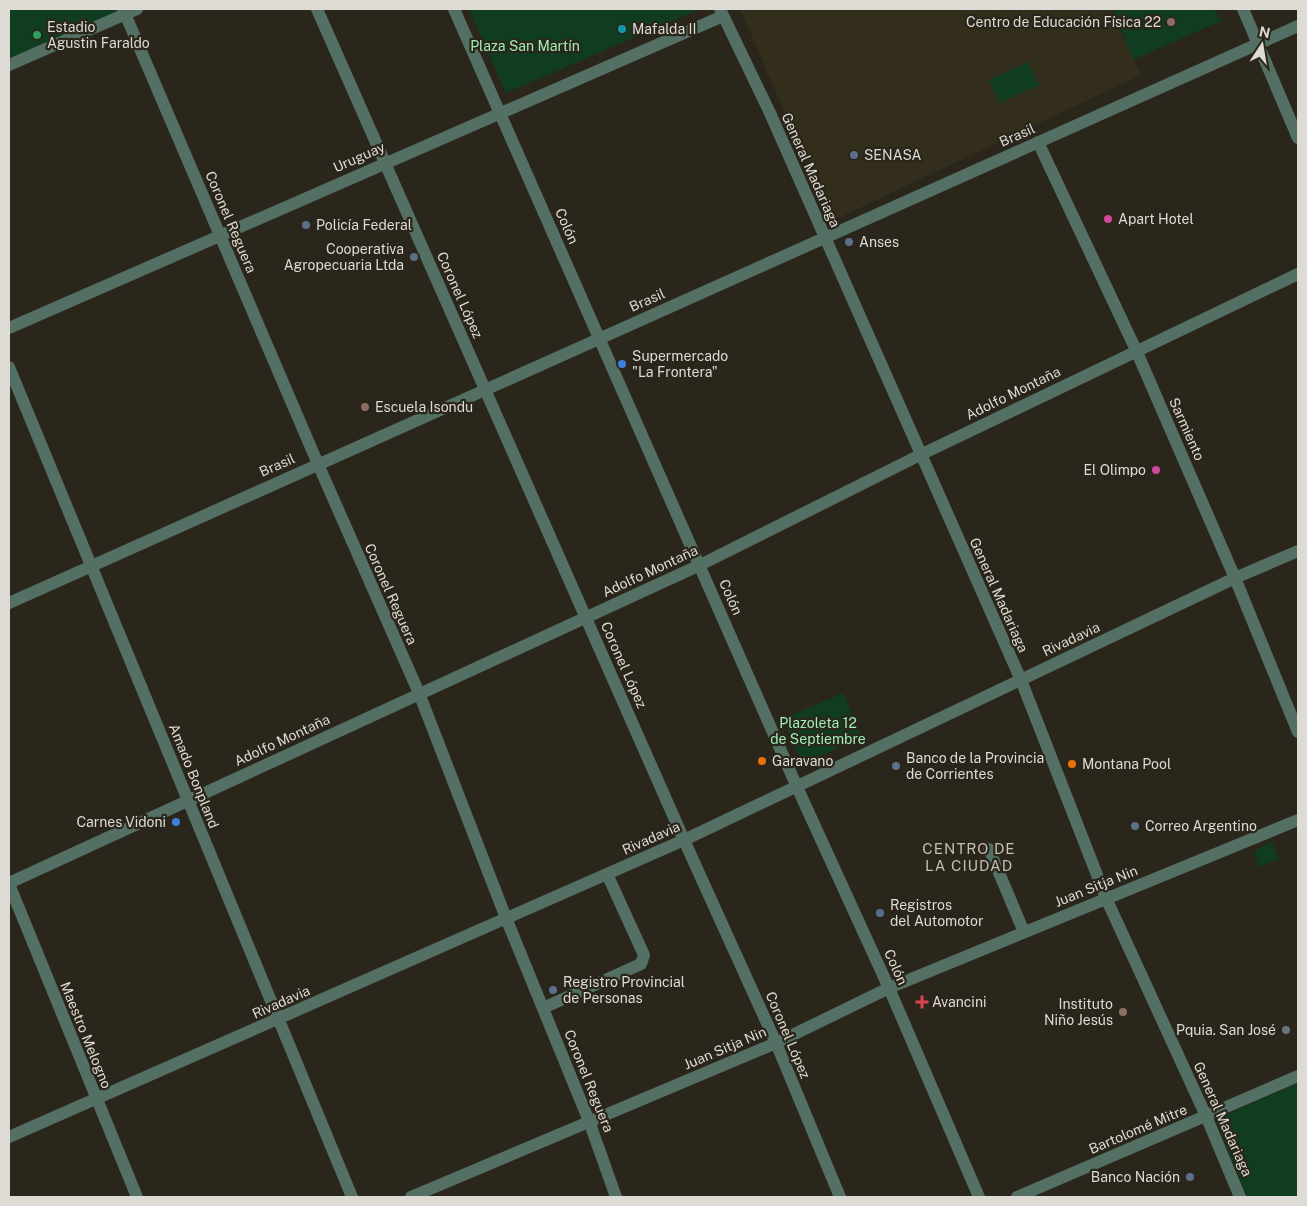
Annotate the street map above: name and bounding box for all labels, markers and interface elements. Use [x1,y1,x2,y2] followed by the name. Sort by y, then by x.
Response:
[966,14,1161,30] place label: Centro de Educación Física 22
[1165,16,1177,28] marker: Centro de Educación Física 22
[47,19,150,51] place label: Estadio Agustin Faraldo
[1237,20,1287,70] north arrow
[632,21,697,37] place label: Mafalda II
[616,23,628,35] marker: Mafalda II
[1258,23,1272,41] text: N
[31,29,43,41] marker: Estadio Agustin Faraldo
[470,38,580,54] park label: Plaza San Martín
[778,110,844,230] street label: General Madariaga
[997,120,1037,150] street label: Brasil
[331,138,388,175] street label: Uruguay
[864,147,922,163] place label: SENASA
[848,149,860,161] marker: SENASA
[202,169,260,275] street label: Coronel Reguera
[552,206,582,246] street label: Colón
[1118,211,1194,227] place label: Apart Hotel
[1102,213,1114,225] marker: Apart Hotel
[316,217,412,233] place label: Policía Federal
[300,219,312,231] marker: Policía Federal
[859,234,899,250] place label: Anses
[843,236,855,248] marker: Anses
[284,241,404,273] place label: Cooperativa Agropecuaria Ltda
[434,249,486,341] street label: Coronel López
[408,251,420,263] marker: Cooperativa Agropecuaria Ltda
[627,285,667,315] street label: Brasil
[632,348,728,380] place label: Supermercado "La Frontera"
[616,358,628,370] marker: Supermercado "La Frontera"
[963,363,1063,423] street label: Adolfo Montaña
[1166,395,1208,463] street label: Sarmiento
[375,399,473,415] place label: Escuela Isondu
[359,401,371,413] marker: Escuela Isondu
[257,450,297,480] street label: Brasil
[1084,462,1146,478] place label: El Olimpo
[1150,464,1162,476] marker: El Olimpo
[966,535,1032,655] street label: General Madariaga
[361,541,421,647] street label: Coronel Reguera
[600,542,700,600] street label: Adolfo Montaña
[716,577,746,617] street label: Colón
[598,619,650,711] street label: Coronel López
[1040,619,1102,659] street label: Rivadavia
[232,711,332,769] street label: Adolfo Montaña
[770,715,866,747] park label: Plazoleta 12 de Septiembre
[166,721,222,831] street label: Amado Bonpland
[906,750,1044,782] place label: Banco de la Provincia de Corrientes
[772,753,833,769] place label: Garavano
[756,755,768,767] marker: Garavano
[1082,756,1171,772] place label: Montana Pool
[1066,758,1078,770] marker: Montana Pool
[890,760,902,772] marker: Banco de la Provincia de Corrientes
[76,814,166,830] place label: Carnes Vidoni
[170,816,182,828] marker: Carnes Vidoni
[620,818,682,858] street label: Rivadavia
[1145,818,1257,834] place label: Correo Argentino
[1129,820,1141,832] marker: Correo Argentino
[922,840,1016,874] district label: CENTRO DE LA CIUDAD
[1052,862,1140,910] street label: Juan Sitja Nin
[890,897,983,929] place label: Registros del Automotor
[874,907,886,919] marker: Registros del Automotor
[881,947,911,987] street label: Colón
[563,974,685,1006] place label: Registro Provincial de Personas
[57,979,115,1091] street label: Maestro Melogno
[250,982,312,1022] street label: Rivadavia
[547,984,559,996] marker: Registro Provincial de Personas
[762,989,814,1081] street label: Coronel López
[932,994,986,1010] place label: Avancini
[916,996,928,1008] marker: Avancini
[1044,996,1113,1028] place label: Instituto Niño Jesús
[1117,1006,1129,1018] marker: Instituto Niño Jesús
[1176,1022,1276,1038] place label: Pquia. San José
[681,1023,769,1073] street label: Juan Sitja Nin
[1280,1024,1292,1036] marker: Pquia. San José
[561,1027,617,1135] street label: Coronel Reguera
[1190,1059,1256,1179] street label: General Madariaga
[1086,1101,1190,1157] street label: Bartolomé Mitre
[1091,1169,1180,1185] place label: Banco Nación
[1184,1171,1196,1183] marker: Banco Nación

